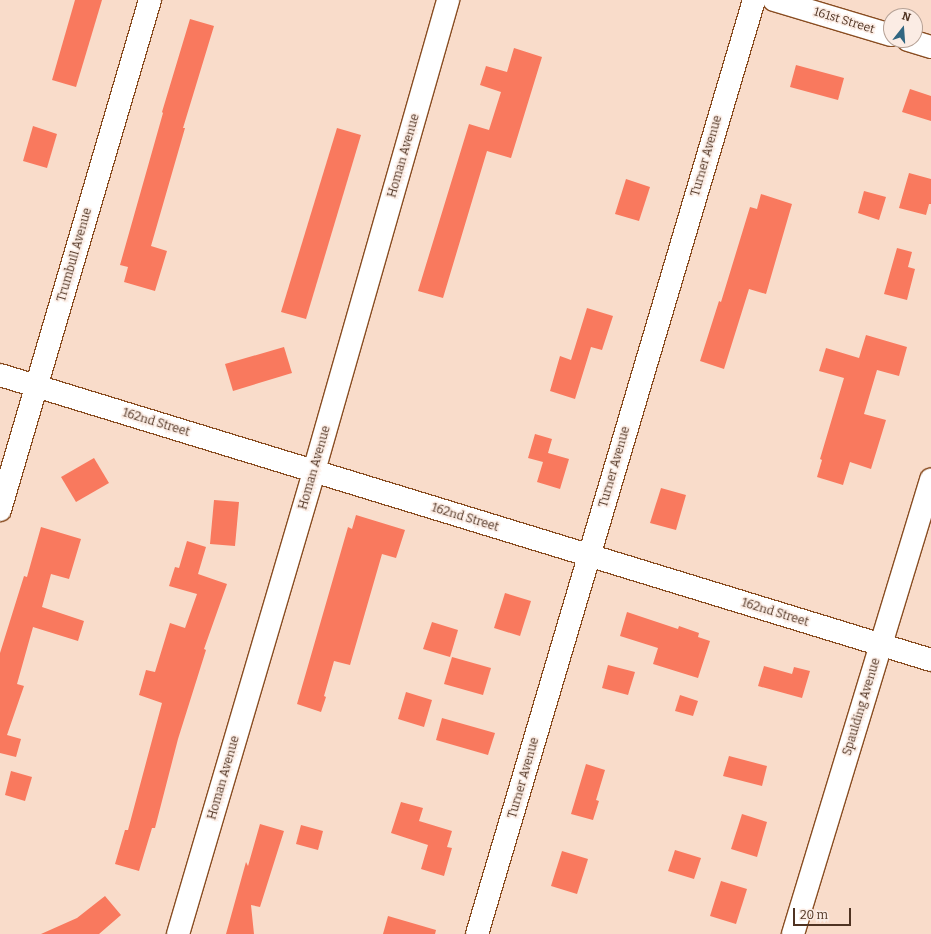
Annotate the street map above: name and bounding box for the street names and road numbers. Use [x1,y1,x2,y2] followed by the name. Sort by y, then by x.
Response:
[812,5,876,37] street label: 161st Street
[385,112,423,200] street label: Homan Avenue
[689,114,725,198] street label: Turner Avenue
[55,207,95,303] street label: Trumbull Avenue
[121,406,191,440] street label: 162nd Street
[296,424,334,512] street label: Homan Avenue
[597,425,633,509] street label: Turner Avenue
[430,501,500,535] street label: 162nd Street
[740,596,810,630] street label: 162nd Street
[840,657,884,757] street label: Spaulding Avenue
[205,734,243,822] street label: Homan Avenue
[506,736,542,820] street label: Turner Avenue

